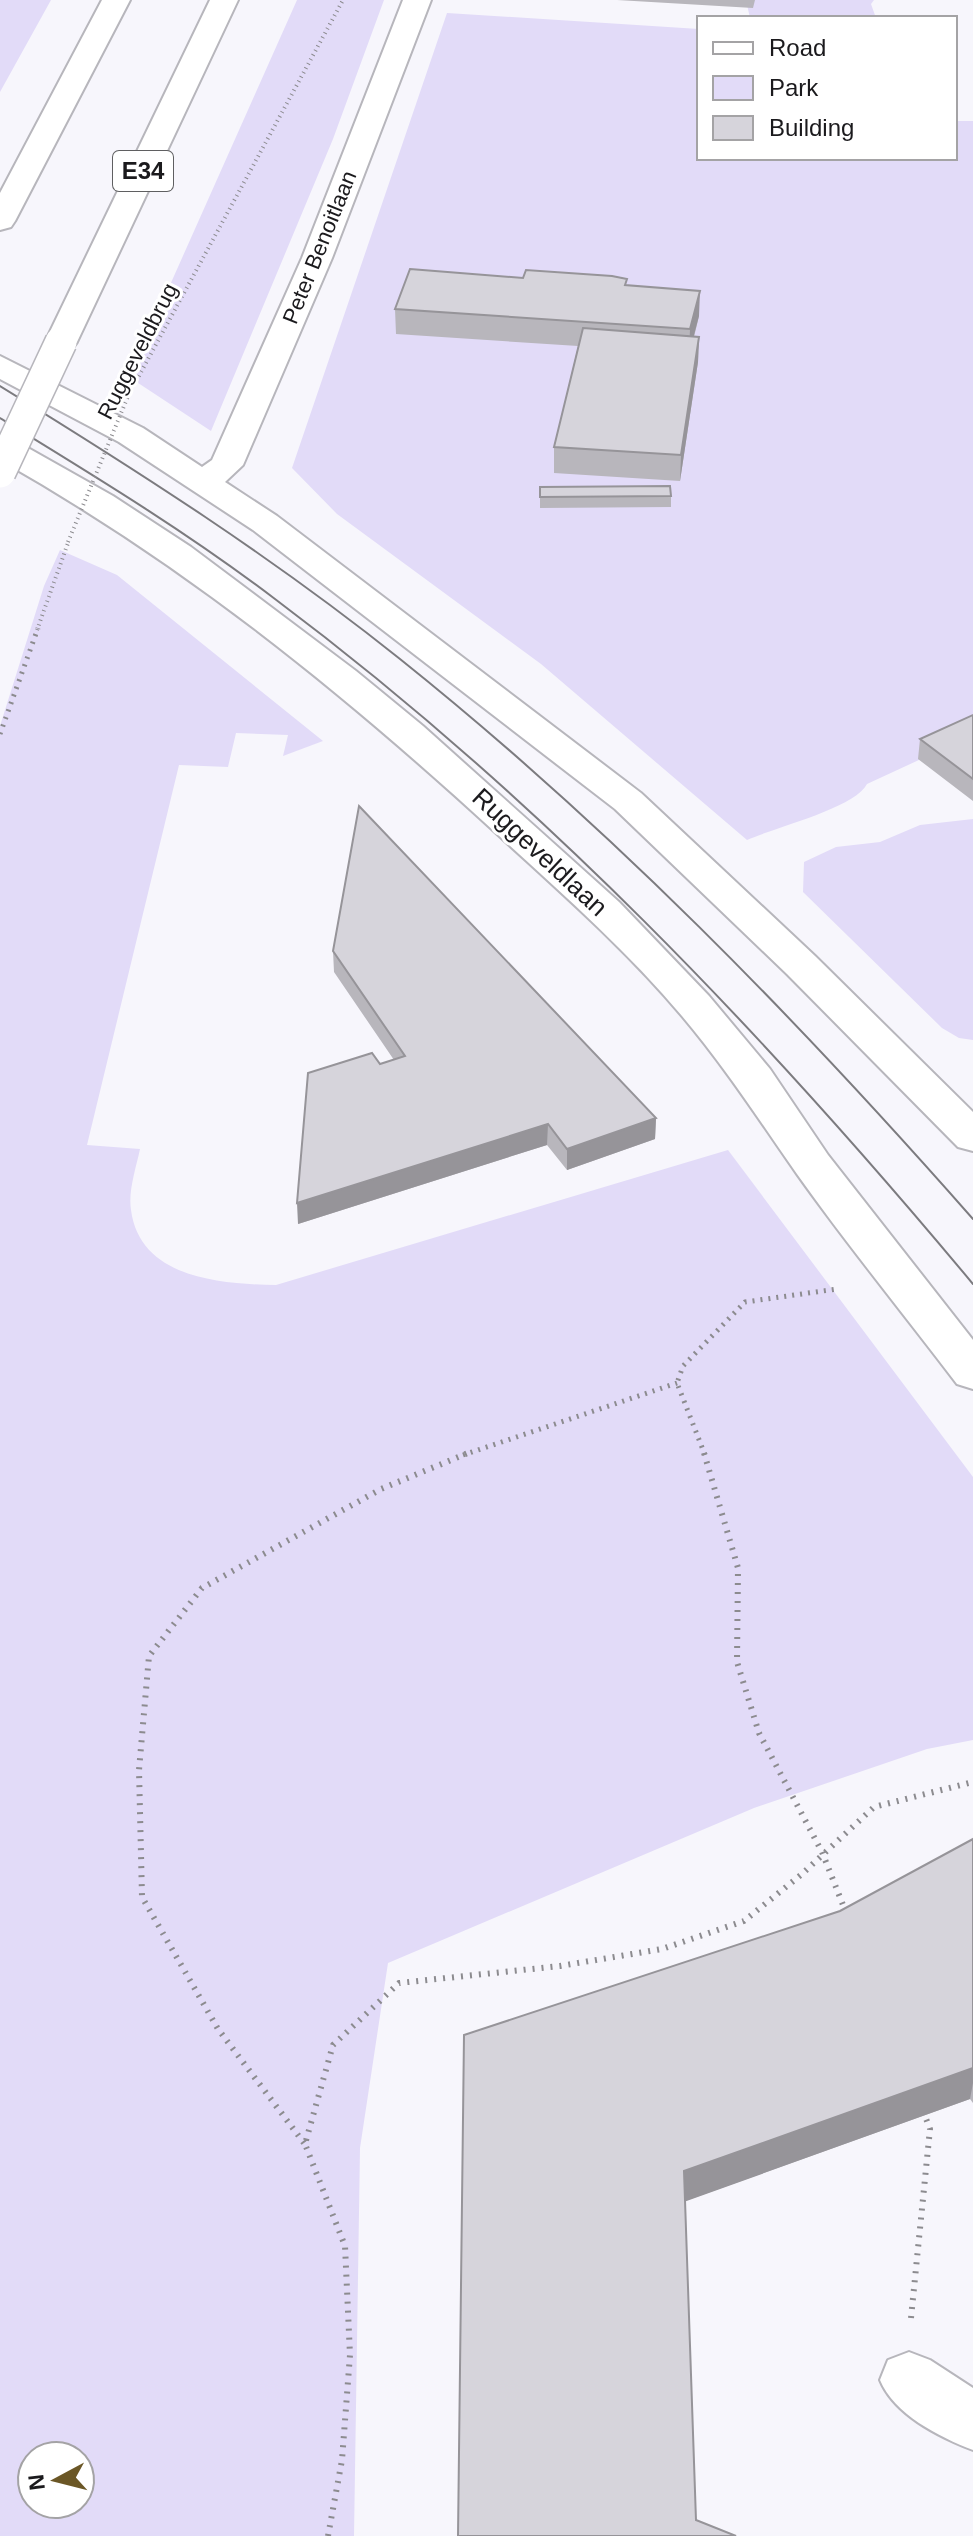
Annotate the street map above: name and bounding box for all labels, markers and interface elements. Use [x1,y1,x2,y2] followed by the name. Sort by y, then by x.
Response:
[697,16,957,160] legend
[769,34,826,61] text: Road
[769,74,819,101] text: Park
[769,114,854,141] text: Building
[113,151,173,191] road number: E34
[277,167,362,327] street label: Peter Benoitlaan
[92,279,182,423] street label: Ruggeveldbrug
[466,782,614,922] street label: Ruggeveldlaan
[16,2440,96,2520] north arrow
[23,2473,50,2492] text: N

